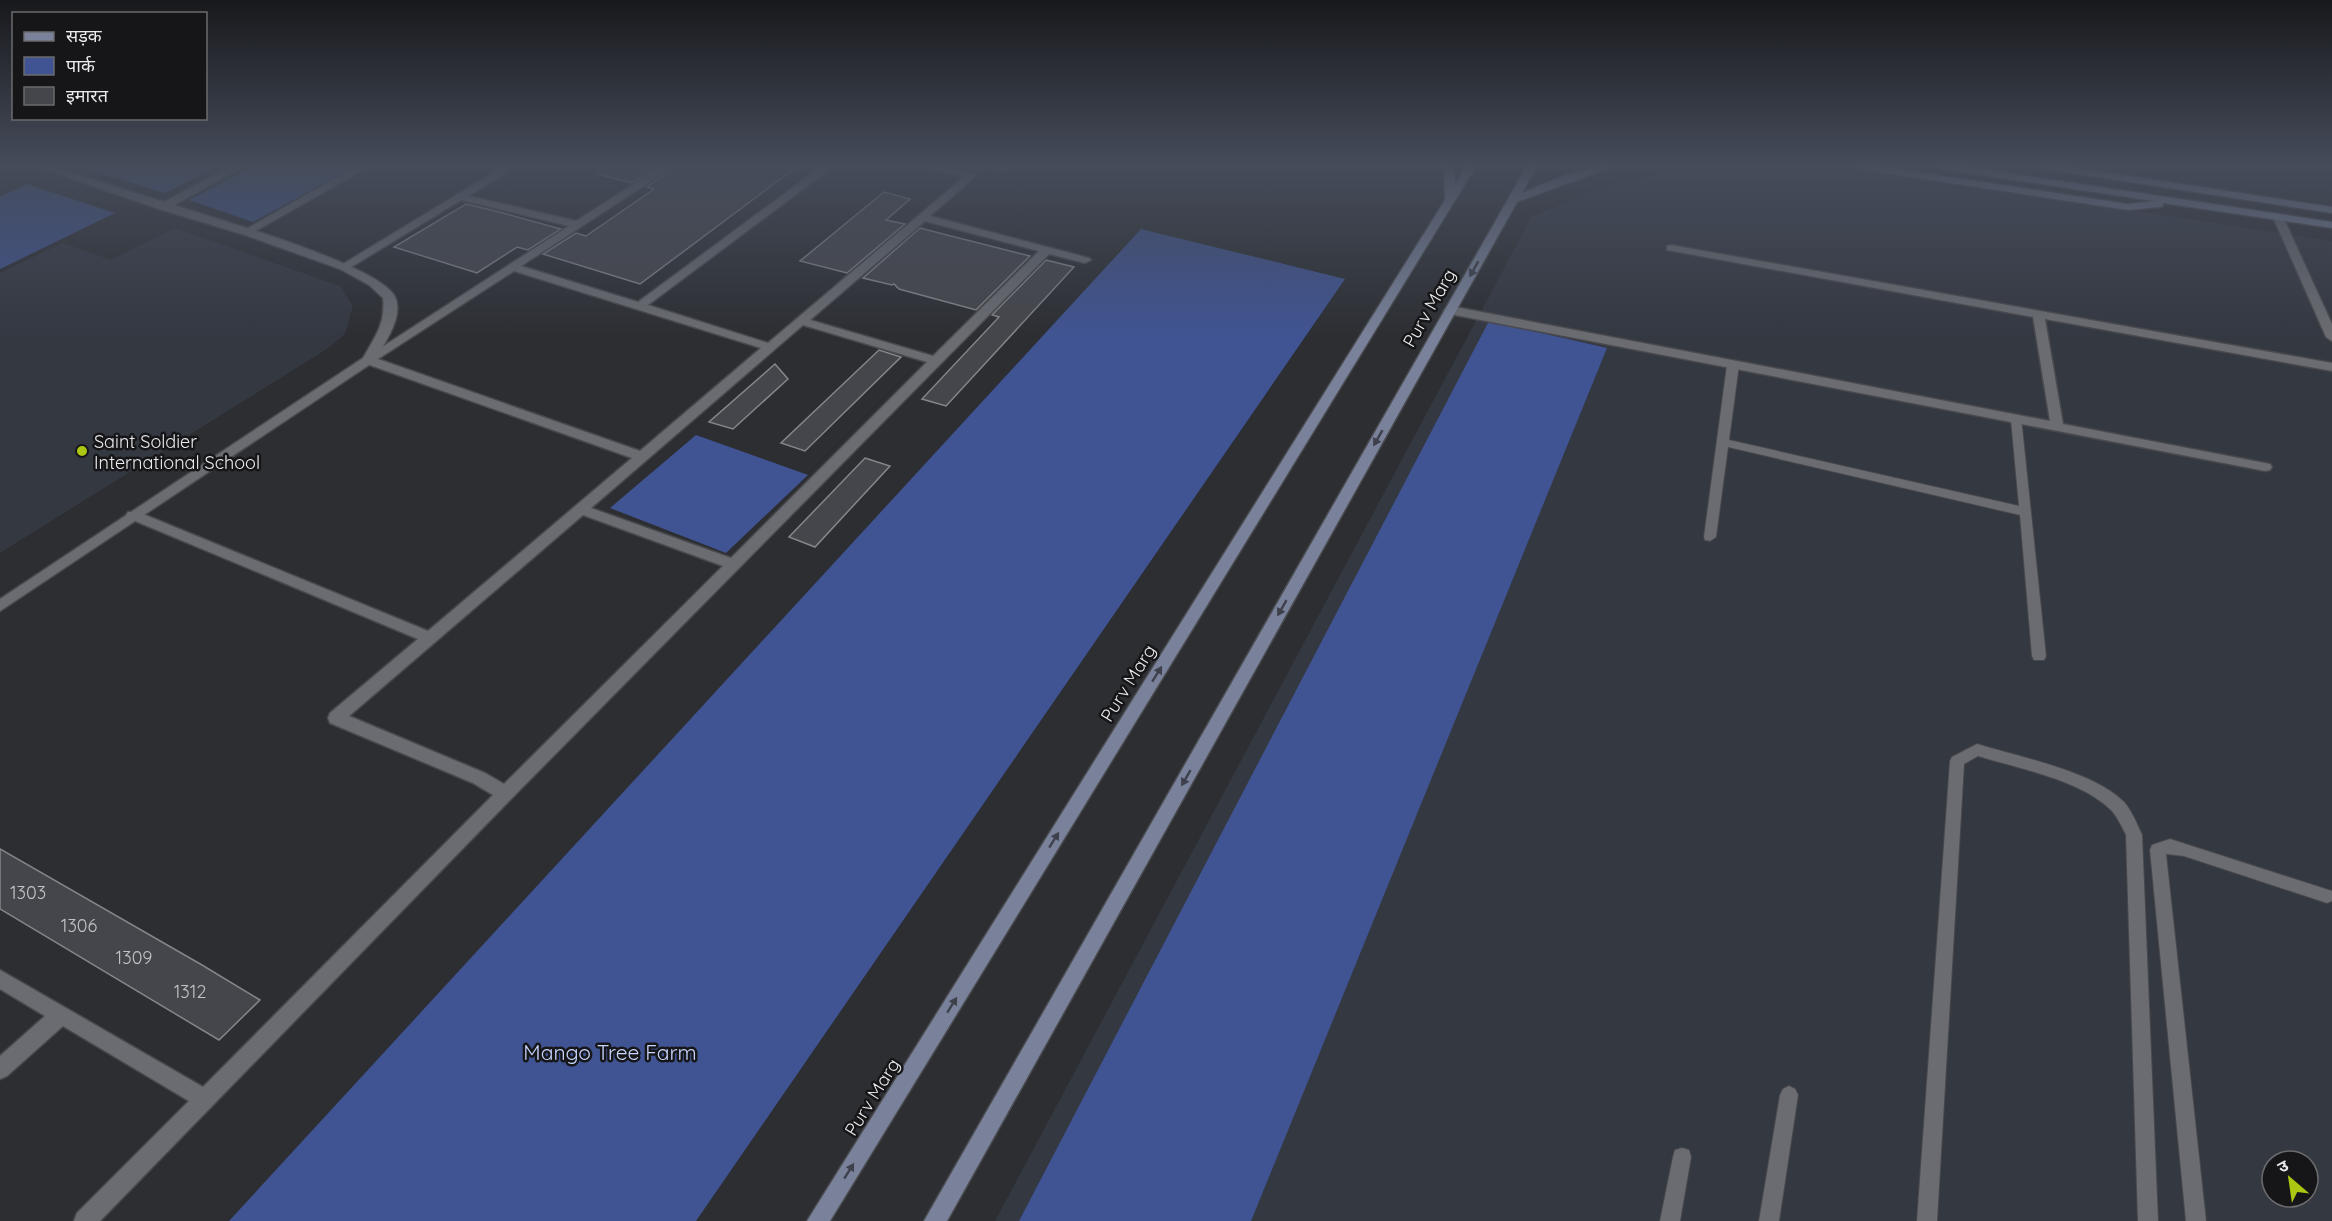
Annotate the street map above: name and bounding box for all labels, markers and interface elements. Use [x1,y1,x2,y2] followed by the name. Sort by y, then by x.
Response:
[12,12,207,120] legend
[66,24,103,47] text: सड़क
[66,54,96,77] text: पार्क
[66,84,109,107] text: इमारत
[1469,261,1479,278] one-way arrow
[1397,265,1461,351] street label: Purv Marg
[94,430,260,474] place label: Saint Soldier International School
[1373,430,1383,447] one-way arrow
[75,444,89,458] marker: Saint Soldier International School
[1276,600,1287,616] one-way arrow
[1095,640,1161,726] street label: Purv Marg
[1151,666,1162,682] one-way arrow
[1180,770,1191,786] one-way arrow
[1049,831,1060,848] one-way arrow
[10,881,46,904] house number: 1303
[61,914,98,937] house number: 1306
[116,946,152,969] house number: 1309
[174,980,206,1003] house number: 1312
[946,997,957,1013] one-way arrow
[523,1039,697,1065] park label: Mango Tree Farm
[839,1054,905,1140] street label: Purv Marg
[2260,1149,2320,1209] north arrow
[2274,1155,2292,1177] text: उ
[844,1163,855,1179] one-way arrow

